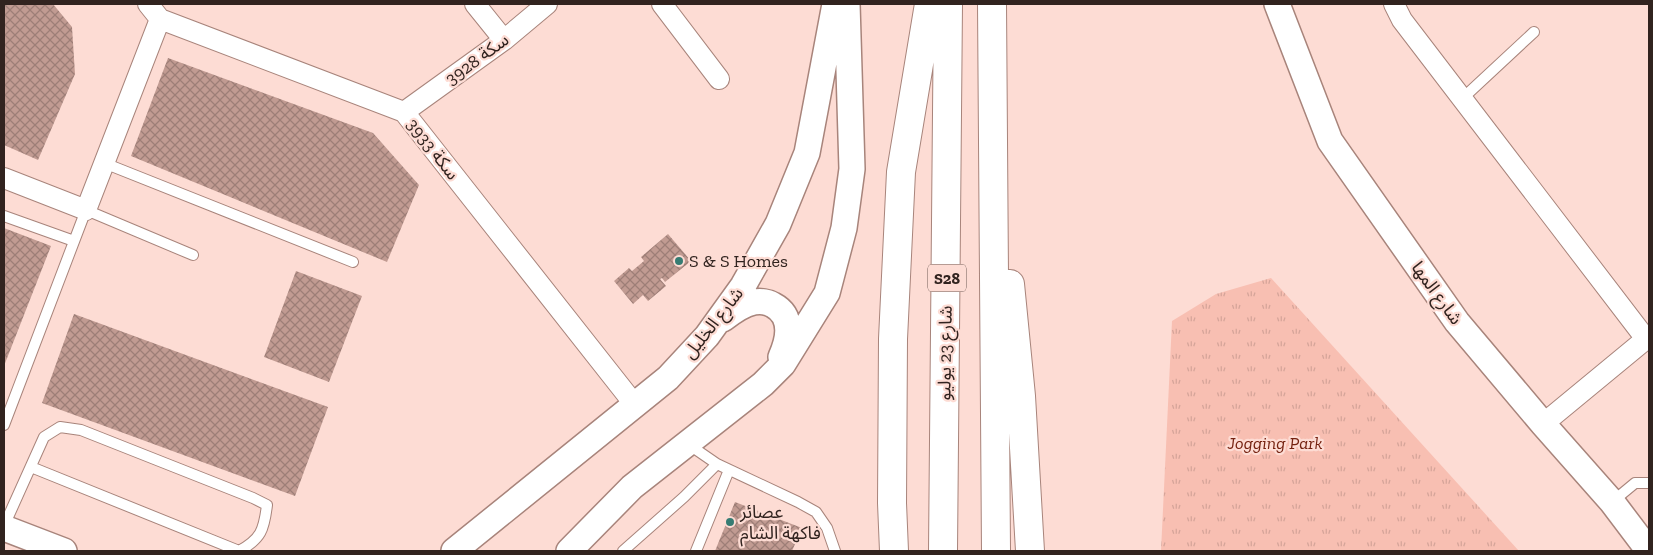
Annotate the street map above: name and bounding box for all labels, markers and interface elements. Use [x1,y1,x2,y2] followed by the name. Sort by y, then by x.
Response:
[441,29,513,89] street label: سكة 3928
[402,114,464,184] street label: سكة 3933
[689,250,788,272] place label: S & S Homes
[673,255,685,267] marker: S & S Homes
[1404,257,1467,331] street label: شارع المها
[928,264,966,292] road number: S28
[678,283,750,365] street label: شارع الخليل
[933,305,960,401] street label: شارع 23 يوليو
[1227,432,1322,454] park label: Jogging Park
[739,501,821,547] place label: عصائر فاكهة الشام
[724,516,736,528] marker: عصائر فاكهة الشام

